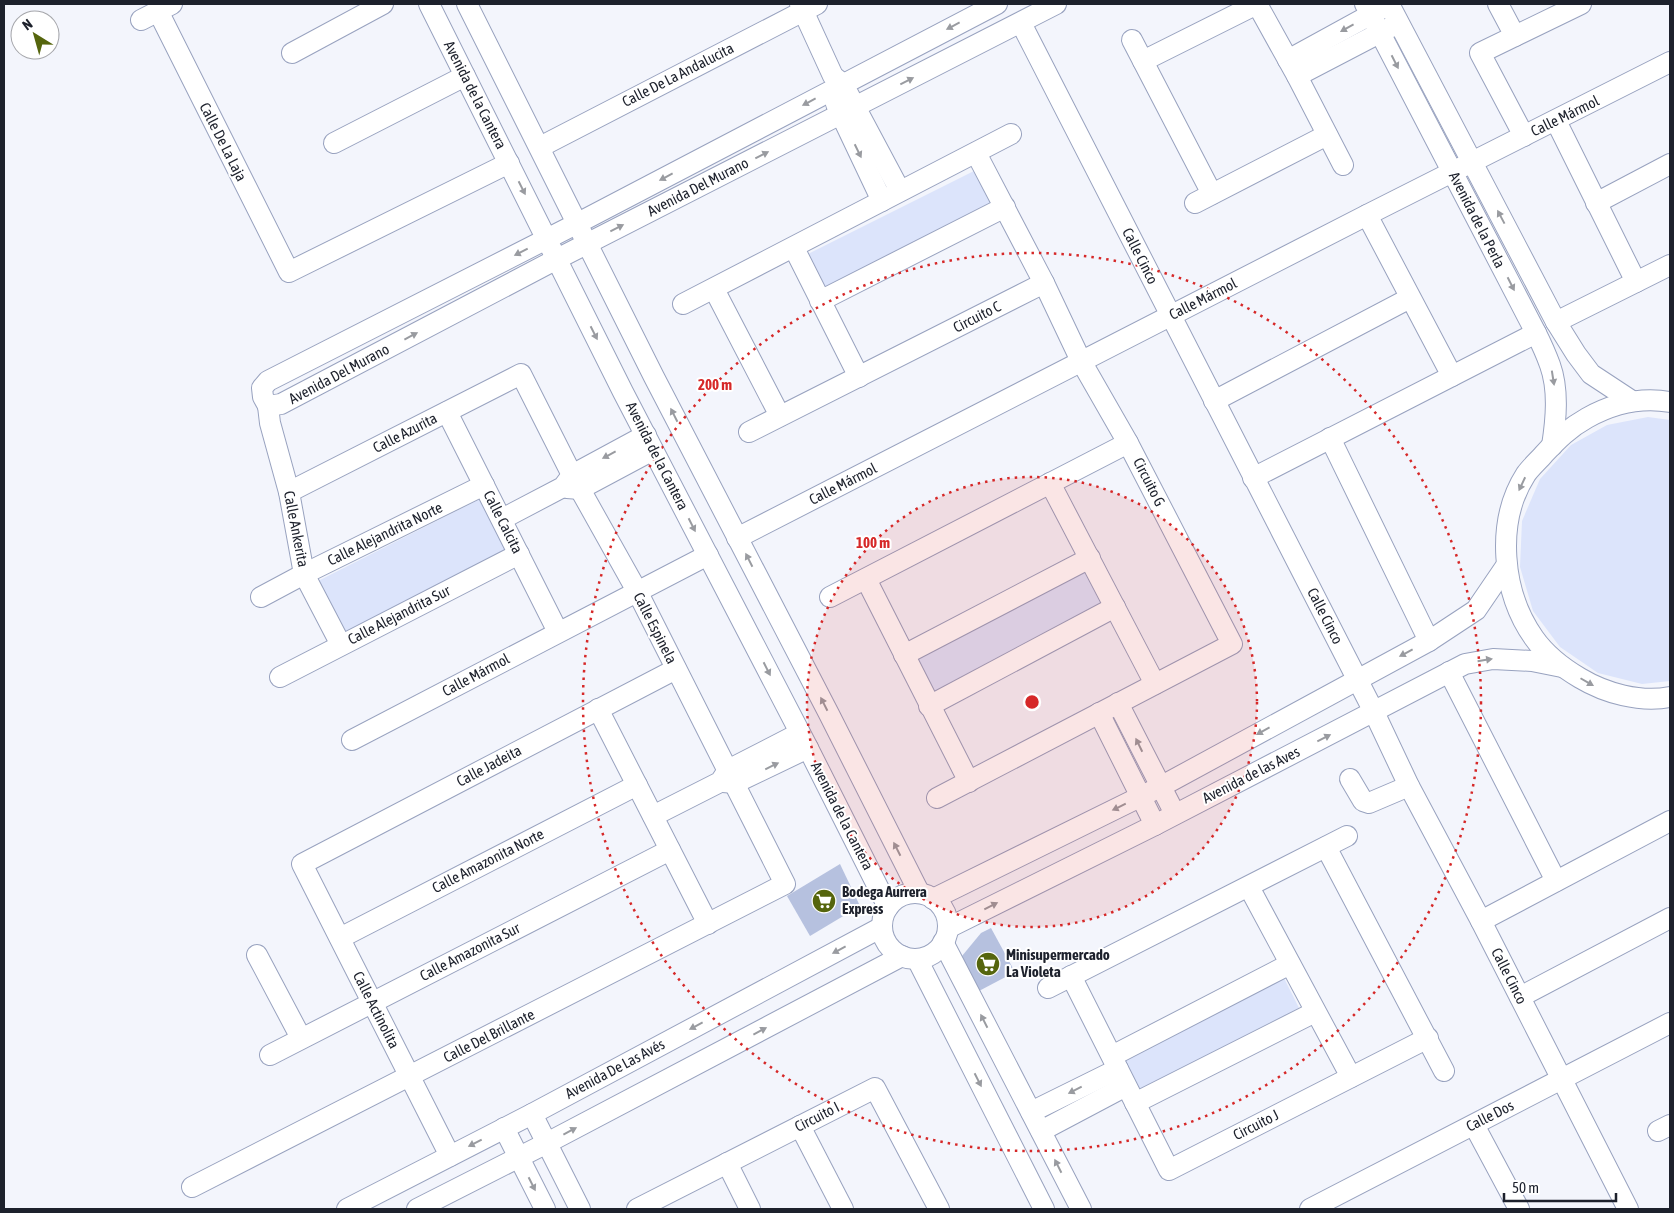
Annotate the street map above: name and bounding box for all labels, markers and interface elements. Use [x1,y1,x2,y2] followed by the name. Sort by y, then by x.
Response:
[10,10,60,60] north arrow
[19,16,35,33] text: N
[946,22,961,30] one-way arrow
[1340,24,1353,33] one-way arrow
[441,38,510,152] street label: Avenida de la Cantera
[619,39,736,110] street label: Calle De La Andalucita
[1391,55,1399,70] one-way arrow
[900,77,914,85] one-way arrow
[1528,92,1602,139] street label: Calle Mármol
[803,97,816,106] one-way arrow
[196,100,250,184] street label: Calle De La Laja
[854,144,862,158] one-way arrow
[755,151,769,159] one-way arrow
[644,154,751,219] street label: Avenida Del Murano
[1446,169,1509,271] street label: Avenida de la Perla
[658,173,673,181] one-way arrow
[518,181,526,195] one-way arrow
[1497,210,1505,225] one-way arrow
[610,224,625,232] one-way arrow
[1119,225,1162,287] street label: Calle Cinco
[514,248,528,256] one-way arrow
[1166,274,1239,323] street label: Calle Mármol
[1507,277,1515,292] one-way arrow
[950,297,1004,336] street label: Circuito C
[590,326,598,340] one-way arrow
[404,331,418,340] one-way arrow
[286,340,392,407] street label: Avenida Del Murano
[1549,370,1557,386] one-way arrow
[698,376,732,393] text: 200 m
[623,399,692,513] street label: Avenida de la Cantera
[670,408,678,422] one-way arrow
[370,409,440,456] street label: Calle Azurita
[602,451,616,459] one-way arrow
[1130,455,1169,509] street label: Circuito G
[806,459,879,508] street label: Calle Mármol
[1518,477,1526,491] one-way arrow
[480,488,527,556] street label: Calle Calcita
[281,489,312,568] street label: Calle Ankerita
[325,498,445,569] street label: Calle Alejandrita Norte
[688,517,696,532] one-way arrow
[856,534,890,551] text: 100 m
[745,552,753,567] one-way arrow
[345,581,453,648] street label: Calle Alejandrita Sur
[1304,585,1347,647] street label: Calle Cinco
[630,589,681,666] street label: Calle Espinela
[1399,649,1412,658] one-way arrow
[439,650,512,699] street label: Calle Mármol
[1477,656,1493,664] one-way arrow
[763,662,771,676] one-way arrow
[1580,678,1595,686] one-way arrow
[1023,693,1041,711] centre of rings
[820,696,828,711] one-way arrow
[1256,727,1270,735] one-way arrow
[1316,734,1331,742] one-way arrow
[1135,737,1143,752] one-way arrow
[453,741,524,790] street label: Calle Jadeita
[1199,743,1302,806] street label: Avenida de las Aves
[808,759,877,873] street label: Avenida de la Cantera
[764,762,779,770] one-way arrow
[1112,803,1127,811] one-way arrow
[429,825,547,896] street label: Calle Amazonita Norte
[893,841,901,856] one-way arrow
[842,883,927,917] place label: Bodega Aurrera Express
[811,888,837,914] supermarket icon: Bodega Aurrera Express
[984,902,998,910] one-way arrow
[417,919,523,984] street label: Calle Amazonita Sur
[833,945,846,954] one-way arrow
[1488,945,1531,1007] street label: Calle Cinco
[1006,946,1110,980] place label: Minisupermercado La Violeta
[975,951,1001,977] supermarket icon: Minisupermercado La Violeta
[350,968,403,1051] street label: Calle Actinolita
[440,1005,537,1066] street label: Calle Del Brillante
[980,1014,988,1029] one-way arrow
[689,1022,703,1030] one-way arrow
[752,1027,767,1035] one-way arrow
[562,1035,667,1102] street label: Avenida De Las Avés
[974,1073,982,1087] one-way arrow
[1067,1086,1082,1095] one-way arrow
[1463,1096,1516,1135] street label: Calle Dos
[792,1098,842,1135] street label: Circuito I
[1230,1106,1281,1143] street label: Circuito J
[562,1127,577,1135] one-way arrow
[468,1139,482,1147] one-way arrow
[1054,1159,1062,1173] one-way arrow
[1504,1170,1616,1202] scale bar
[528,1177,536,1191] one-way arrow
[1512,1179,1539,1196] text: 50 m

